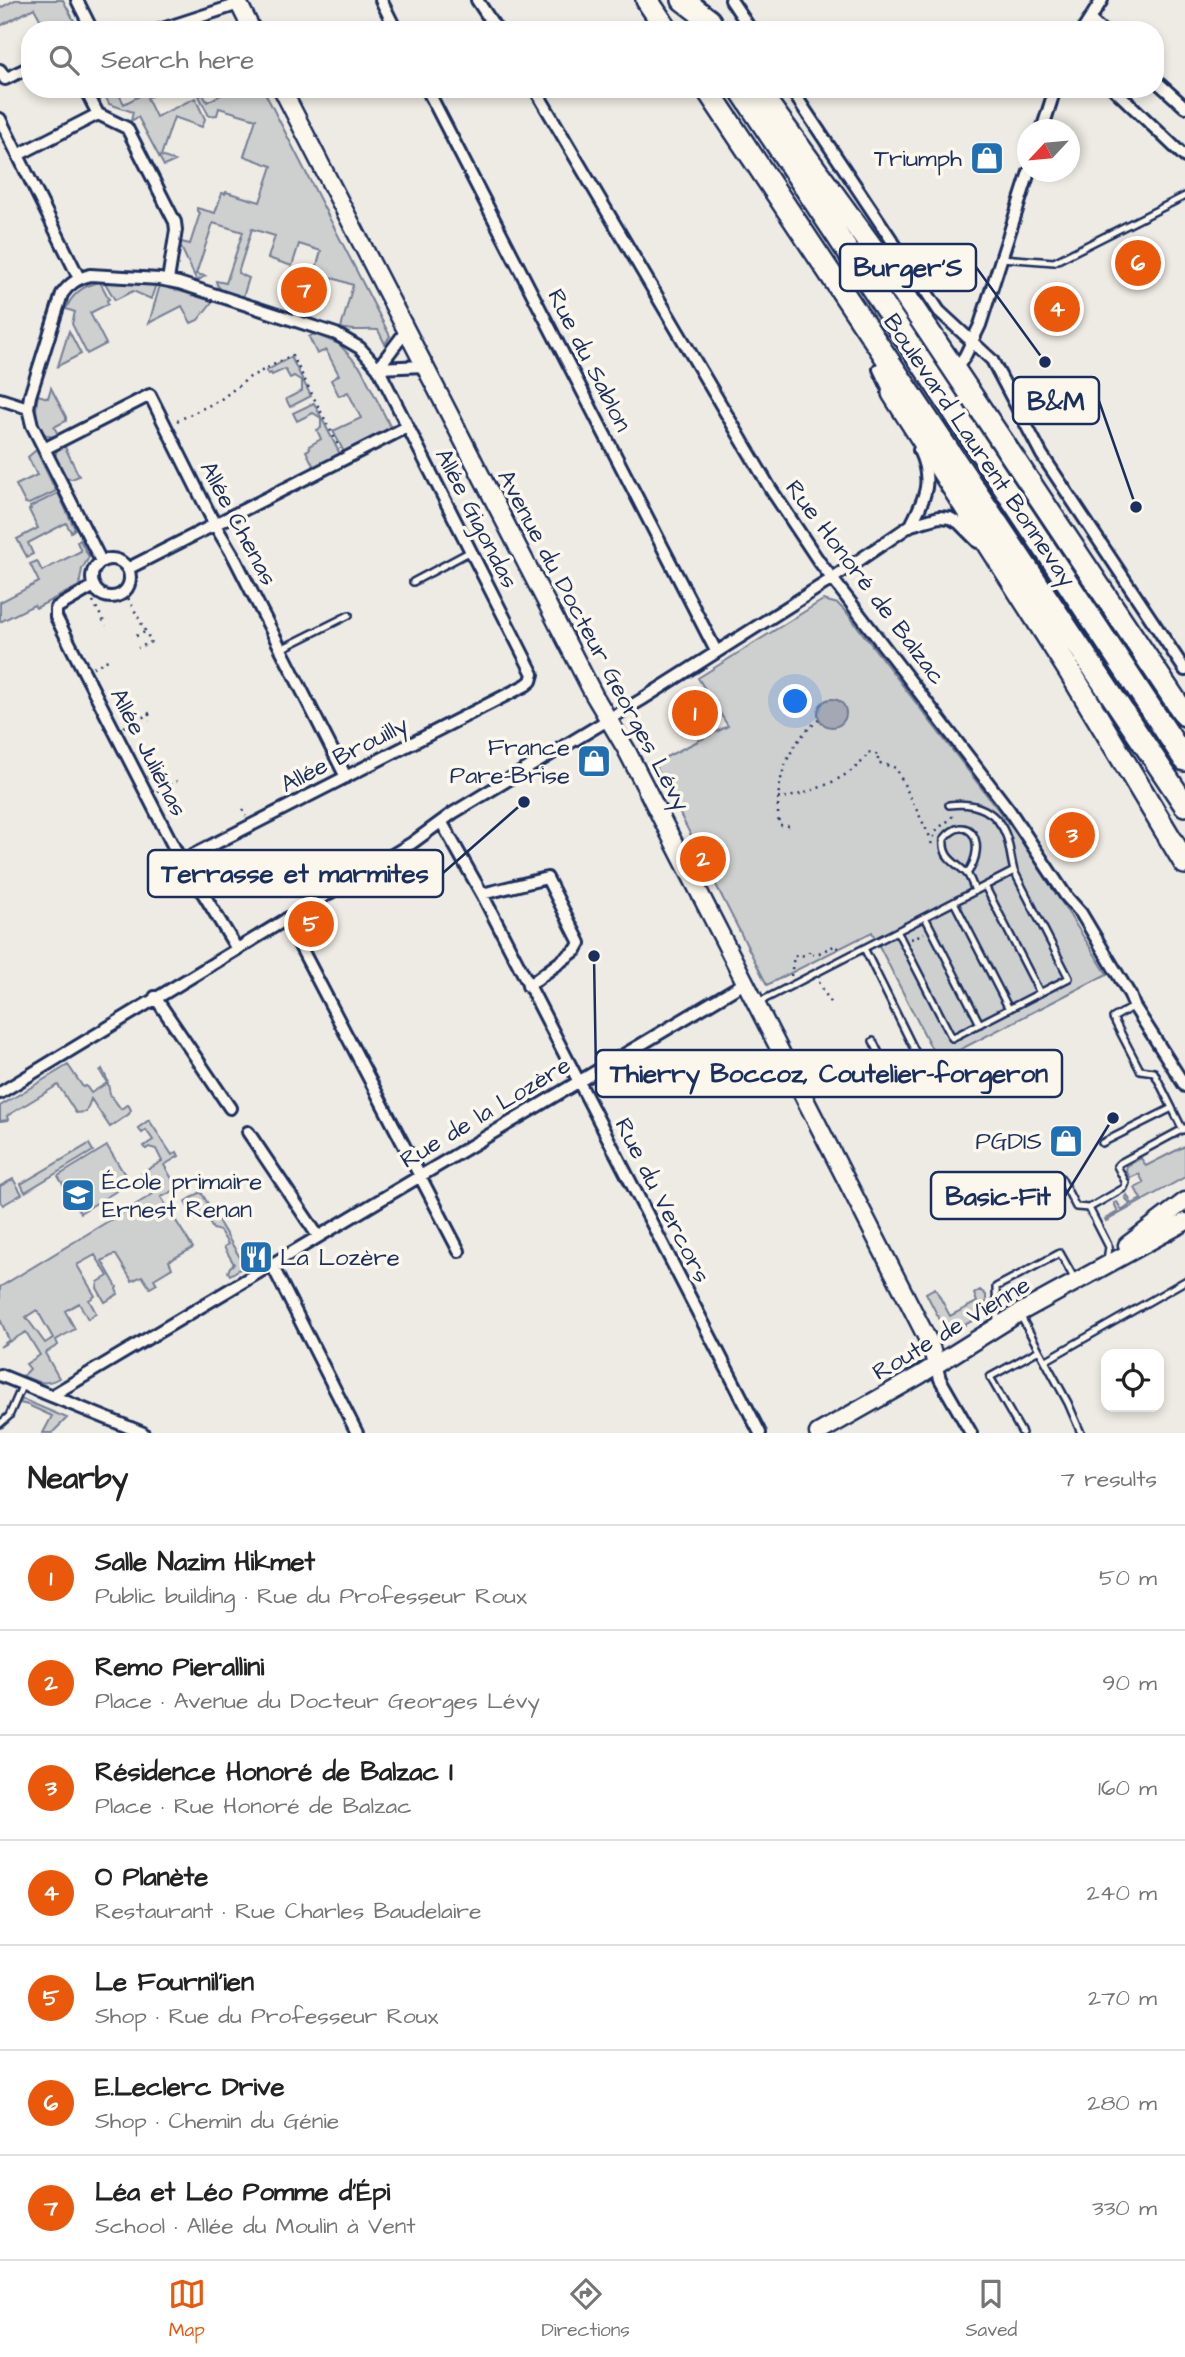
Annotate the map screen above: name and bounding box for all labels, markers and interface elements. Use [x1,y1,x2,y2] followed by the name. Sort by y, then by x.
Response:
[21,21,1164,98] search box
[45,41,83,79] icon: search
[101,42,254,78] text: Search here
[1017,119,1080,182] north arrow
[968,139,1006,177] shop icon: Triumph
[874,142,962,176] place label: Triumph
[1115,237,1161,289] pin: 6
[840,244,976,291] callout: Burger'S
[854,250,963,289] text: Burger'S
[281,264,327,316] pin: 7
[538,283,640,438] street label: Rue du Sablon
[1034,283,1080,335] pin: 4
[874,307,1084,595] street label: Boulevard Laurent Bonnevay
[1013,377,1099,424] callout: B&M
[1027,384,1085,420] text: B&M
[425,442,526,595] street label: Allée Gigondas
[191,455,285,592] street label: Allée Chenas
[487,464,698,818] street label: Avenue du Docteur Georges Lévy
[777,473,954,692] street label: Rue Honoré de Balzac
[101,682,195,823] street label: Allée Juliénas
[778,684,812,718] your location
[672,687,718,739] pin: 1
[275,708,414,802] street label: Allée Brouilly
[450,731,570,793] place label: France Pare-Brise
[575,742,613,780] shop icon: France Pare-Brise
[1049,809,1095,861] pin: 3
[680,833,726,885] pin: 2
[148,850,443,897] callout: Terrasse et marmites
[160,856,429,892] text: Terrasse et marmites
[288,898,334,950] pin: 5
[394,1048,577,1177] street label: Rue de la Lozère
[596,1050,1062,1097] callout: Thierry Boccoz, Coutelier-forgeron
[609,1056,1048,1095] text: Thierry Boccoz, Coutelier-forgeron
[606,1112,718,1289] street label: Rue du Vercors
[1047,1122,1085,1160] shop icon: PGDIS
[975,1125,1042,1159] place label: PGDIS
[102,1165,262,1227] place label: École primaire Ernest Renan
[931,1172,1065,1219] callout: Basic-Fit
[59,1176,97,1214] school or university icon: École primaire Ernest Renan
[945,1179,1051,1215] text: Basic-Fit
[237,1238,275,1276] restaurant icon: La Lozère
[280,1241,400,1275] place label: La Lozère
[866,1268,1037,1389] street label: Route de Vienne
[1101,1349,1164,1412] map controls
[1101,1349,1164,1412] button: locate
[28,1458,128,1500] text: Nearby
[1061,1463,1157,1495] text: 7 results
[95,1544,315,1580] text: Salle Nazim Hikmet
[50,1562,52,1594] text: 1
[1099,1562,1157,1594] text: 50 m
[95,1580,527,1612] text: Public building · Rue du Professeur Roux
[95,1649,264,1685] text: Remo Pierallini
[44,1667,58,1699] text: 2
[1102,1667,1157,1699] text: 90 m
[95,1685,540,1717] text: Place · Avenue du Docteur Georges Lévy
[95,1754,453,1790] text: Résidence Honoré de Balzac I
[45,1772,57,1804] text: 3
[1098,1772,1157,1804] text: 160 m
[95,1790,412,1822] text: Place · Rue Honoré de Balzac
[95,1859,208,1895] text: O Planète
[43,1877,59,1909] text: 4
[1087,1877,1157,1909] text: 240 m
[95,1895,481,1927] text: Restaurant · Rue Charles Baudelaire
[95,1964,254,2000] text: Le Fournil'ien
[43,1982,59,2014] text: 5
[1088,1982,1157,2014] text: 270 m
[95,2000,438,2032] text: Shop · Rue du Professeur Roux
[95,2069,285,2105] text: E.Leclerc Drive
[44,2087,58,2119] text: 6
[1087,2087,1157,2119] text: 280 m
[95,2105,339,2137] text: Shop · Chemin du Génie
[95,2174,390,2210] text: Léa et Léo Pomme d'Épi
[44,2192,58,2224] text: 7
[1092,2192,1157,2224] text: 330 m
[95,2210,416,2242] text: School · Allée du Moulin à Vent
[168,2275,206,2344] tab: Map
[541,2275,630,2344] tab: Directions
[965,2275,1017,2344] tab: Saved

